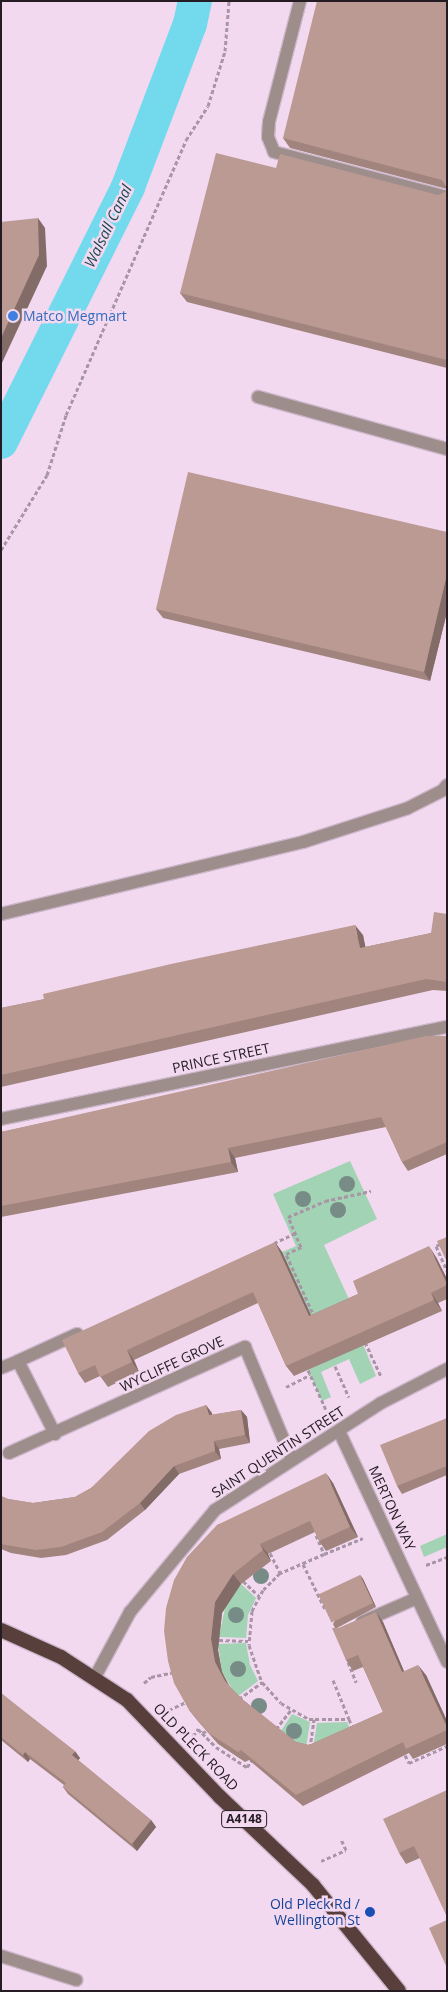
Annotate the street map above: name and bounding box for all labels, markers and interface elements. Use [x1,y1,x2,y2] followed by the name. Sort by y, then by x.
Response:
[80,182,136,270] water label: Walsall Canal
[23,308,127,324] place label: Matco Megmart
[7,310,19,322] marker: Matco Megmart
[171,1039,271,1077] street label: PRINCE STREET
[117,1333,227,1395] street label: WYCLIFFE GROVE
[208,1403,348,1501] street label: SAINT QUENTIN STREET
[365,1463,419,1553] street label: MERTON WAY
[150,1700,242,1794] street label: OLD PLECK ROAD
[220,1810,268,1828] road number: A4148
[270,1896,360,1928] place label: Old Pleck Rd / Wellington St
[364,1906,376,1918] marker: Old Pleck Rd / Wellington St

